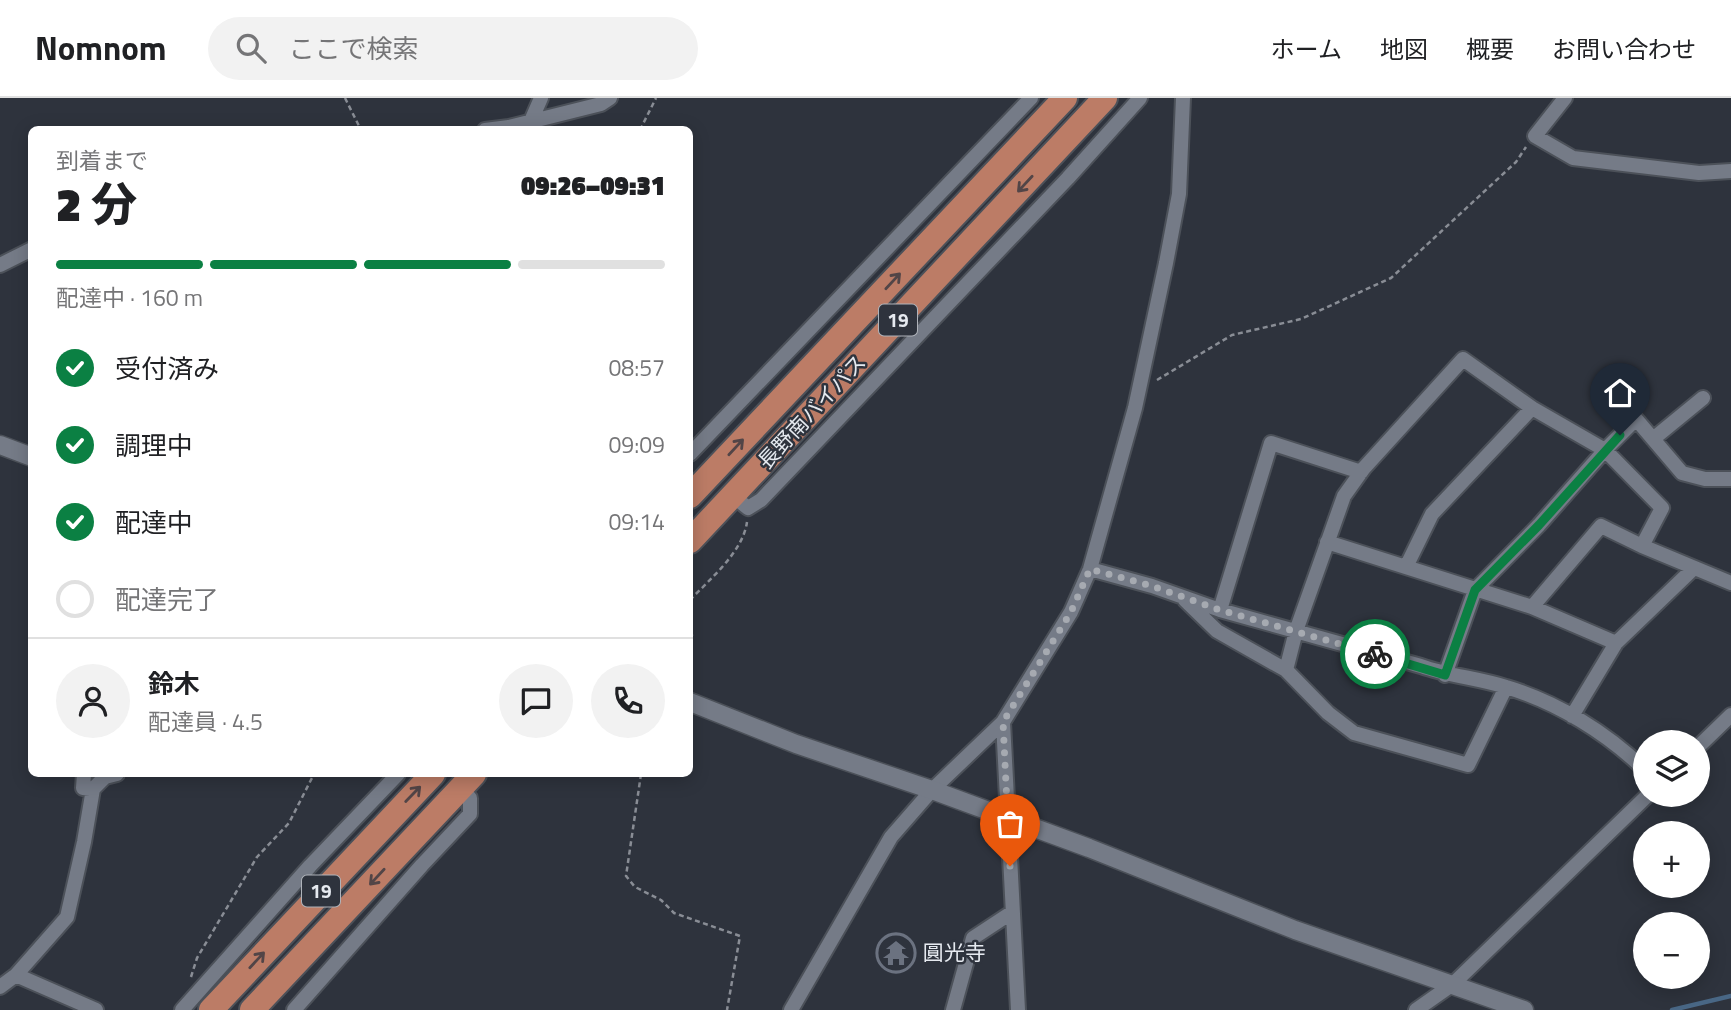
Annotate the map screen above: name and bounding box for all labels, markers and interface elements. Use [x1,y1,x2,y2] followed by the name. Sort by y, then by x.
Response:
[208,17,698,80] search box
[35,23,166,73] text: Nomnom
[232,29,270,67] icon: search
[288,29,418,68] text: ここで検索
[1271,31,1342,67] text: ホーム
[1380,31,1428,67] text: 地図
[1466,31,1514,67] text: 概要
[1552,31,1696,67] text: お問い合わせ
[56,143,148,178] text: 到着まで
[521,166,665,205] text: 09:26–09:31
[56,169,137,239] text: 2 分
[1017,175,1033,193] one-way arrow
[884,273,901,290] one-way arrow
[56,280,203,315] text: 配達中 · 160 m
[879,304,917,336] road number: 19
[750,347,873,476] street label: 長野南バイパス
[56,349,94,387] icon: check
[115,349,219,388] text: 受付済み
[608,350,665,385] text: 08:57
[1590,363,1650,435] pin
[1601,374,1639,412] icon: home
[56,426,94,464] icon: check
[115,426,193,465] text: 調理中
[608,427,665,462] text: 09:09
[728,439,745,456] one-way arrow
[56,503,94,541] icon: check
[115,503,193,542] text: 配達中
[608,504,665,539] text: 09:14
[115,580,219,619] text: 配達完了
[1340,619,1410,689] courier
[1356,635,1394,673] icon: bike
[56,664,130,738] button: person
[148,664,200,703] text: 鈴木
[499,664,573,738] button: chat
[591,664,665,738] button: phone
[148,704,263,739] text: 配達員 · 4.5
[1633,730,1710,989] map controls
[1633,730,1710,807] button: layers
[405,786,422,803] one-way arrow
[980,794,1040,866] pin
[991,805,1029,843] icon: bag
[1633,821,1710,898] button: +
[368,868,385,885] one-way arrow
[302,876,340,906] road number: 19
[1633,912,1710,989] button: −
[875,932,917,974] temple icon: 圓光寺
[923,936,986,968] place label: 圓光寺
[249,952,266,969] one-way arrow

